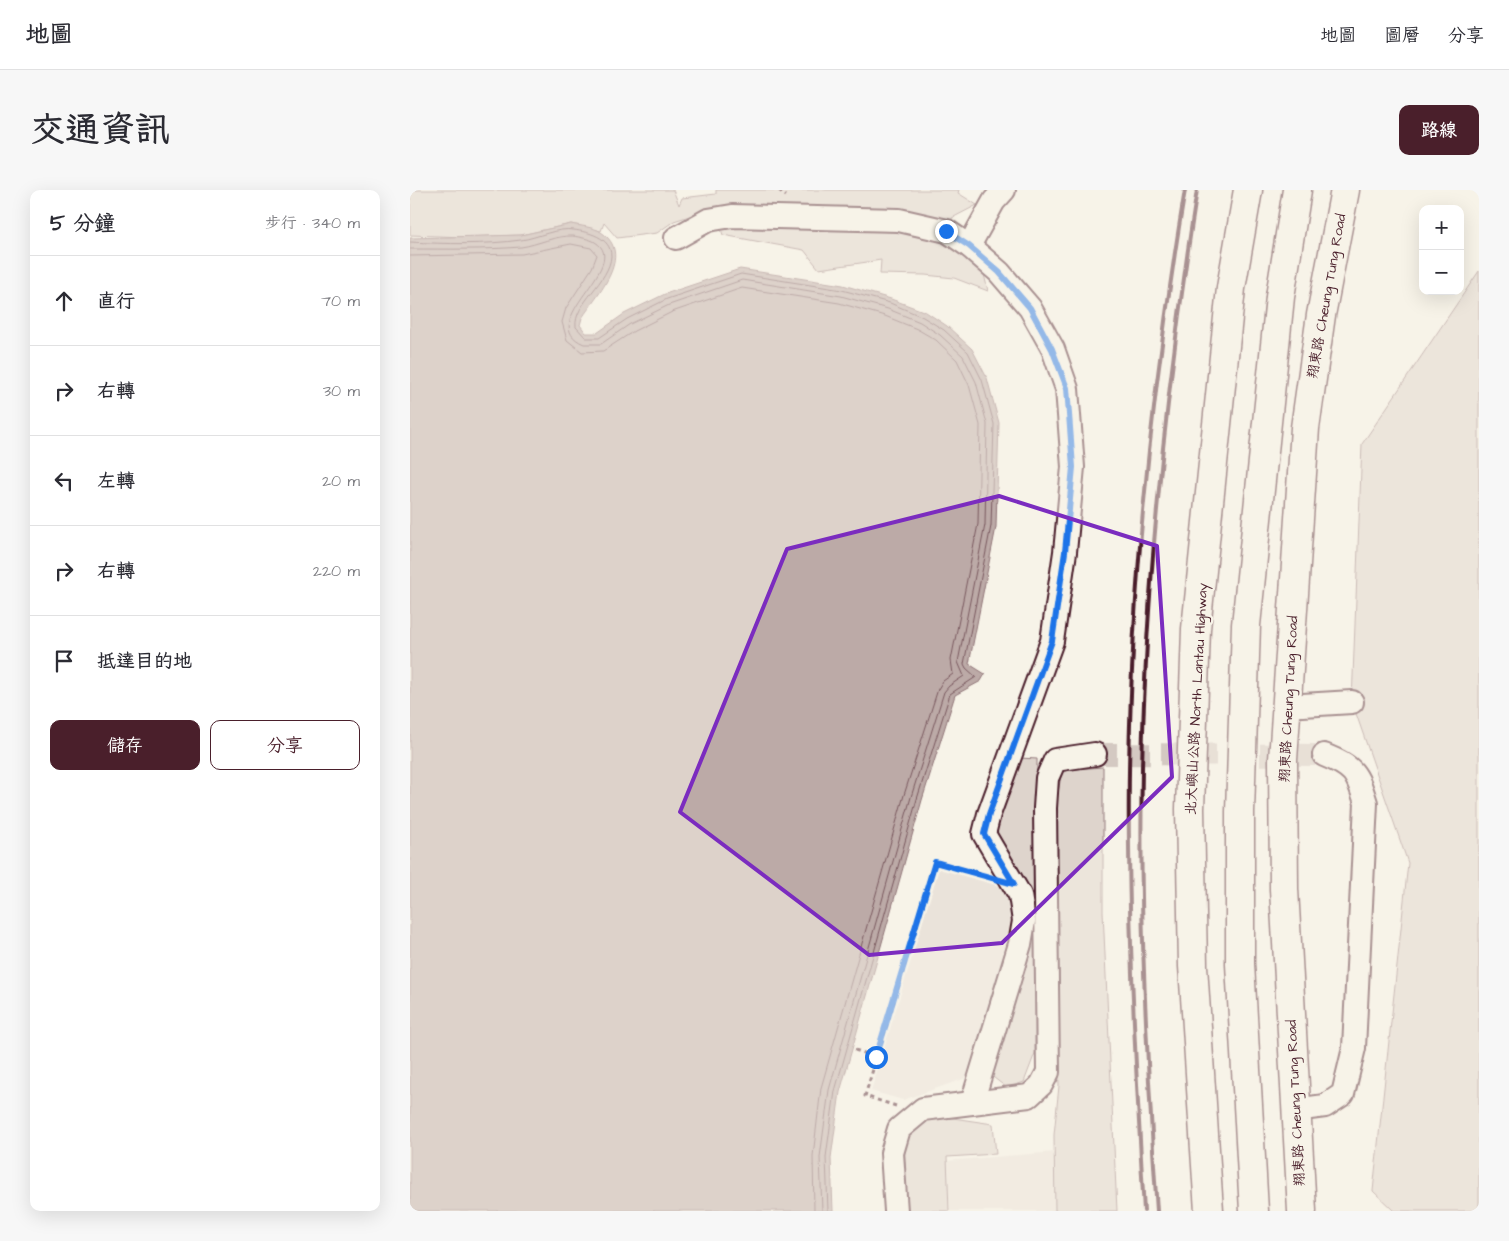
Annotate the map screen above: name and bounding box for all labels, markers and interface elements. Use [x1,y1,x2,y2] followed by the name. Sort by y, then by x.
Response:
[25,18,73,52] text: 地圖
[1320,23,1356,48] text: 地圖
[1384,23,1420,48] text: 圖層
[1448,23,1484,48] text: 分享
[1399,105,1479,155] button: 路線
[30,106,170,155] text: 交通資訊
[1419,205,1464,295] map controls
[1419,205,1464,250] button: +
[50,209,115,238] text: 5 分鐘
[265,212,360,234] text: 步行 · 340 m
[1303,212,1351,380] street label: 翔東路 Cheung Tung Road
[935,220,958,243] route end
[1419,250,1464,295] button: −
[50,287,78,315] icon: ahead
[97,288,135,315] text: 直行
[321,290,360,312] text: 70 m
[50,377,78,405] icon: right
[97,378,135,405] text: 右轉
[323,380,360,402] text: 30 m
[50,467,78,495] icon: left
[97,468,135,495] text: 左轉
[322,470,360,492] text: 20 m
[50,557,78,585] icon: right
[97,558,135,585] text: 右轉
[313,560,360,582] text: 220 m
[1181,582,1213,816] street label: 北大嶼山公路 North Lantau Highway
[1275,615,1303,783] street label: 翔東路 Cheung Tung Road
[50,647,78,675] icon: arrive
[97,648,192,675] text: 抵達目的地
[50,720,200,770] button: 儲存
[210,720,360,770] button: 分享
[1282,1019,1310,1187] street label: 翔東路 Cheung Tung Road
[865,1046,888,1069] route start

